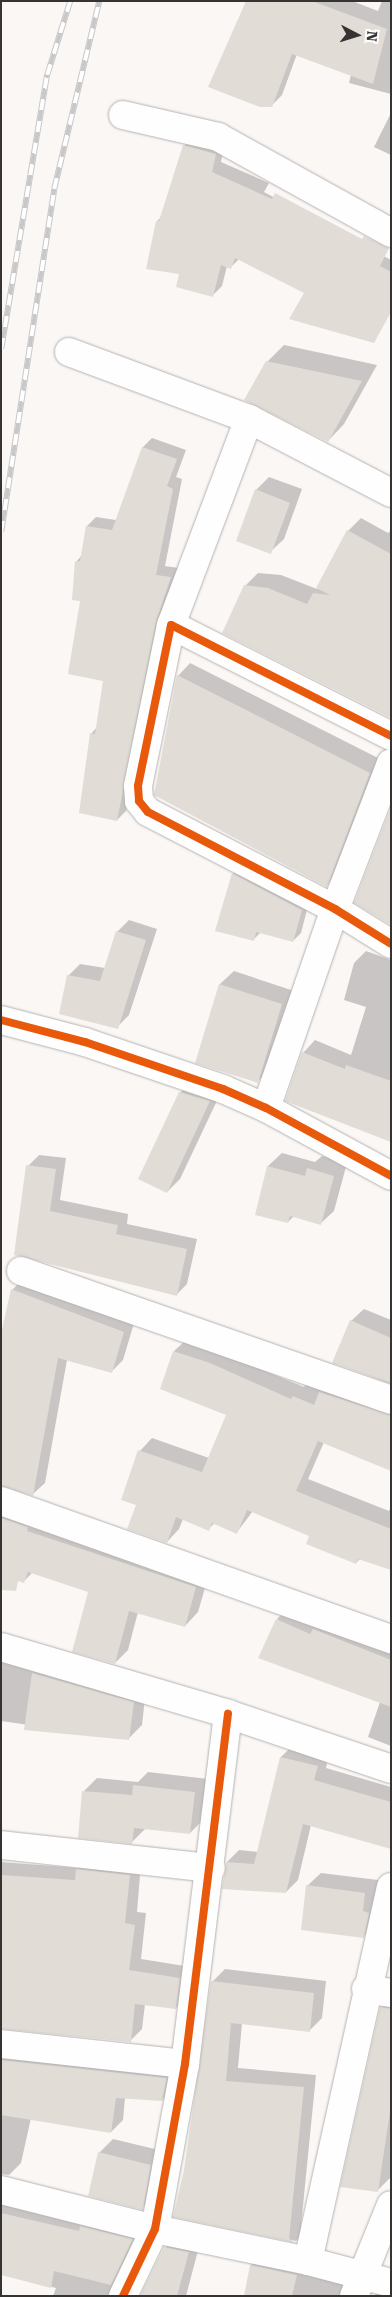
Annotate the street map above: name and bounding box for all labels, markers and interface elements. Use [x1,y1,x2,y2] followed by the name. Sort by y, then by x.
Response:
[332,10,382,60] north arrow
[364,30,380,42] text: N

